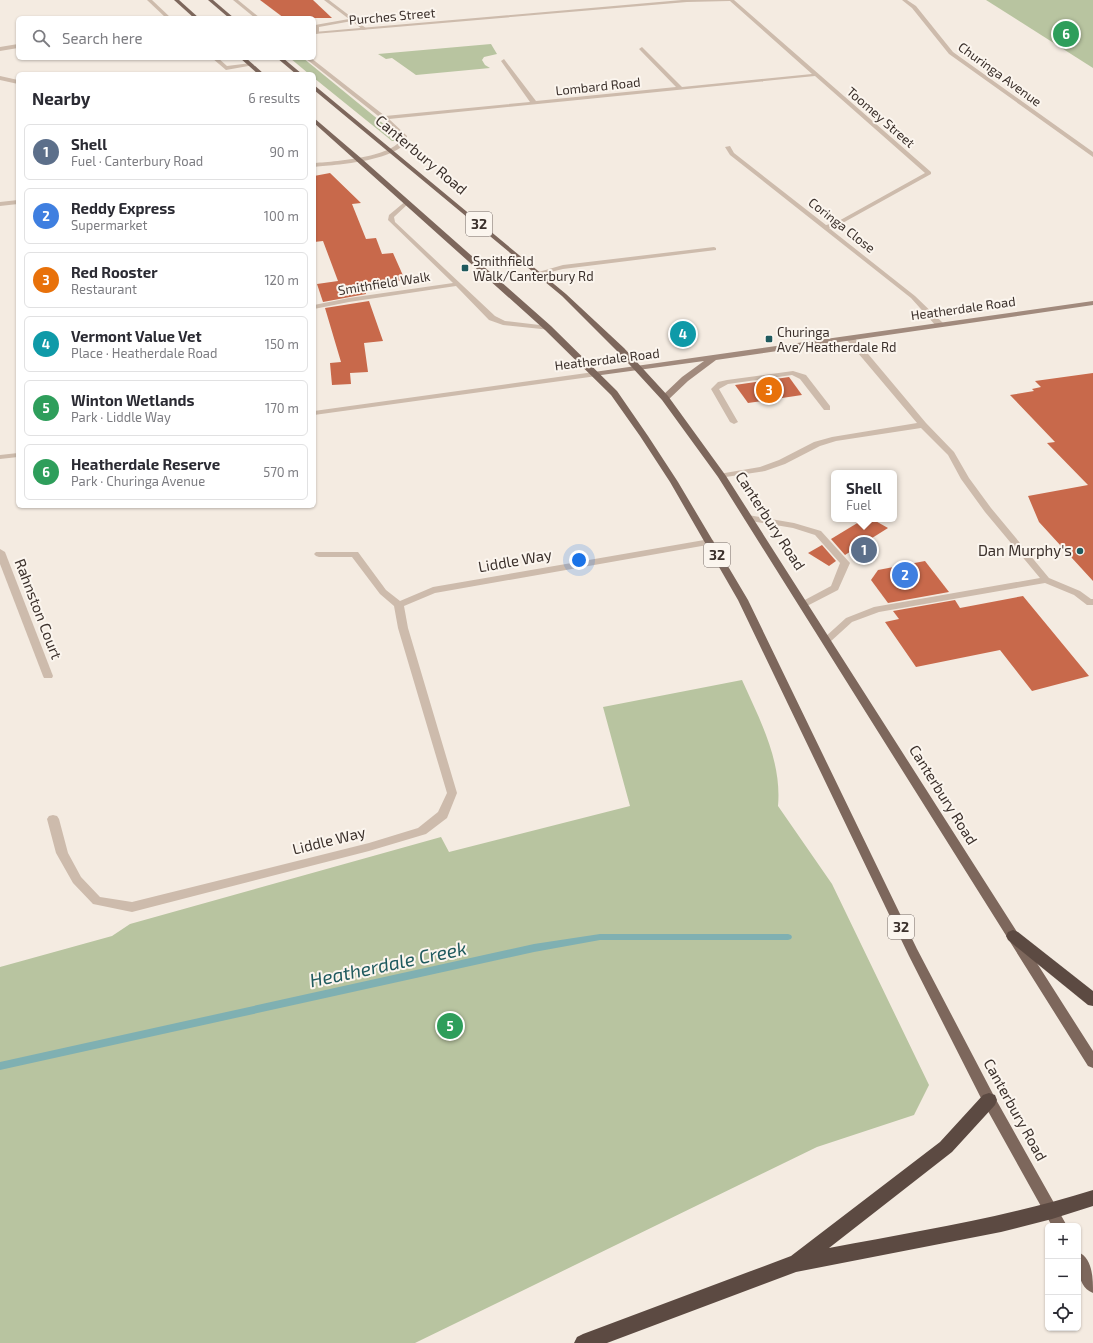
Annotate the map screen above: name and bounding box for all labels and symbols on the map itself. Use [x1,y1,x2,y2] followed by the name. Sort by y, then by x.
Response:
[348,4,436,28] street label: Purches Street
[1053,19,1079,49] pin: 6
[955,38,1045,110] street label: Churinga Avenue
[555,74,641,98] street label: Lombard Road
[844,83,918,151] street label: Toomey Street
[372,111,471,198] street label: Canterbury Road
[805,194,879,256] street label: Coringa Close
[466,212,492,236] road number: 32
[473,253,594,284] place label: Smithfield Walk/Canterbury Rd
[460,263,470,273] marker: Smithfield Walk/Canterbury Rd
[337,268,432,298] street label: Smithfield Walk
[910,293,1016,323] street label: Heatherdale Road
[670,319,696,349] pin: 4
[777,324,897,355] place label: Churinga Ave/Heatherdale Rd
[764,334,774,344] marker: Churinga Ave/Heatherdale Rd
[554,345,660,373] street label: Heatherdale Road
[756,375,782,405] pin: 3
[732,468,809,573] street label: Canterbury Road
[851,535,877,565] pin: 1
[978,541,1072,559] place label: Dan Murphy's
[704,543,730,567] road number: 32
[477,545,553,575] street label: Liddle Way
[1075,546,1085,556] marker: Dan Murphy's
[569,550,589,570] your location
[12,556,66,662] street label: Rahnston Court
[892,560,918,590] pin: 2
[906,741,982,848] street label: Canterbury Road
[290,822,367,858] street label: Liddle Way
[888,915,914,939] road number: 32
[307,936,468,991] water label: Heatherdale Creek
[437,1011,463,1041] pin: 5
[980,1055,1051,1164] street label: Canterbury Road

